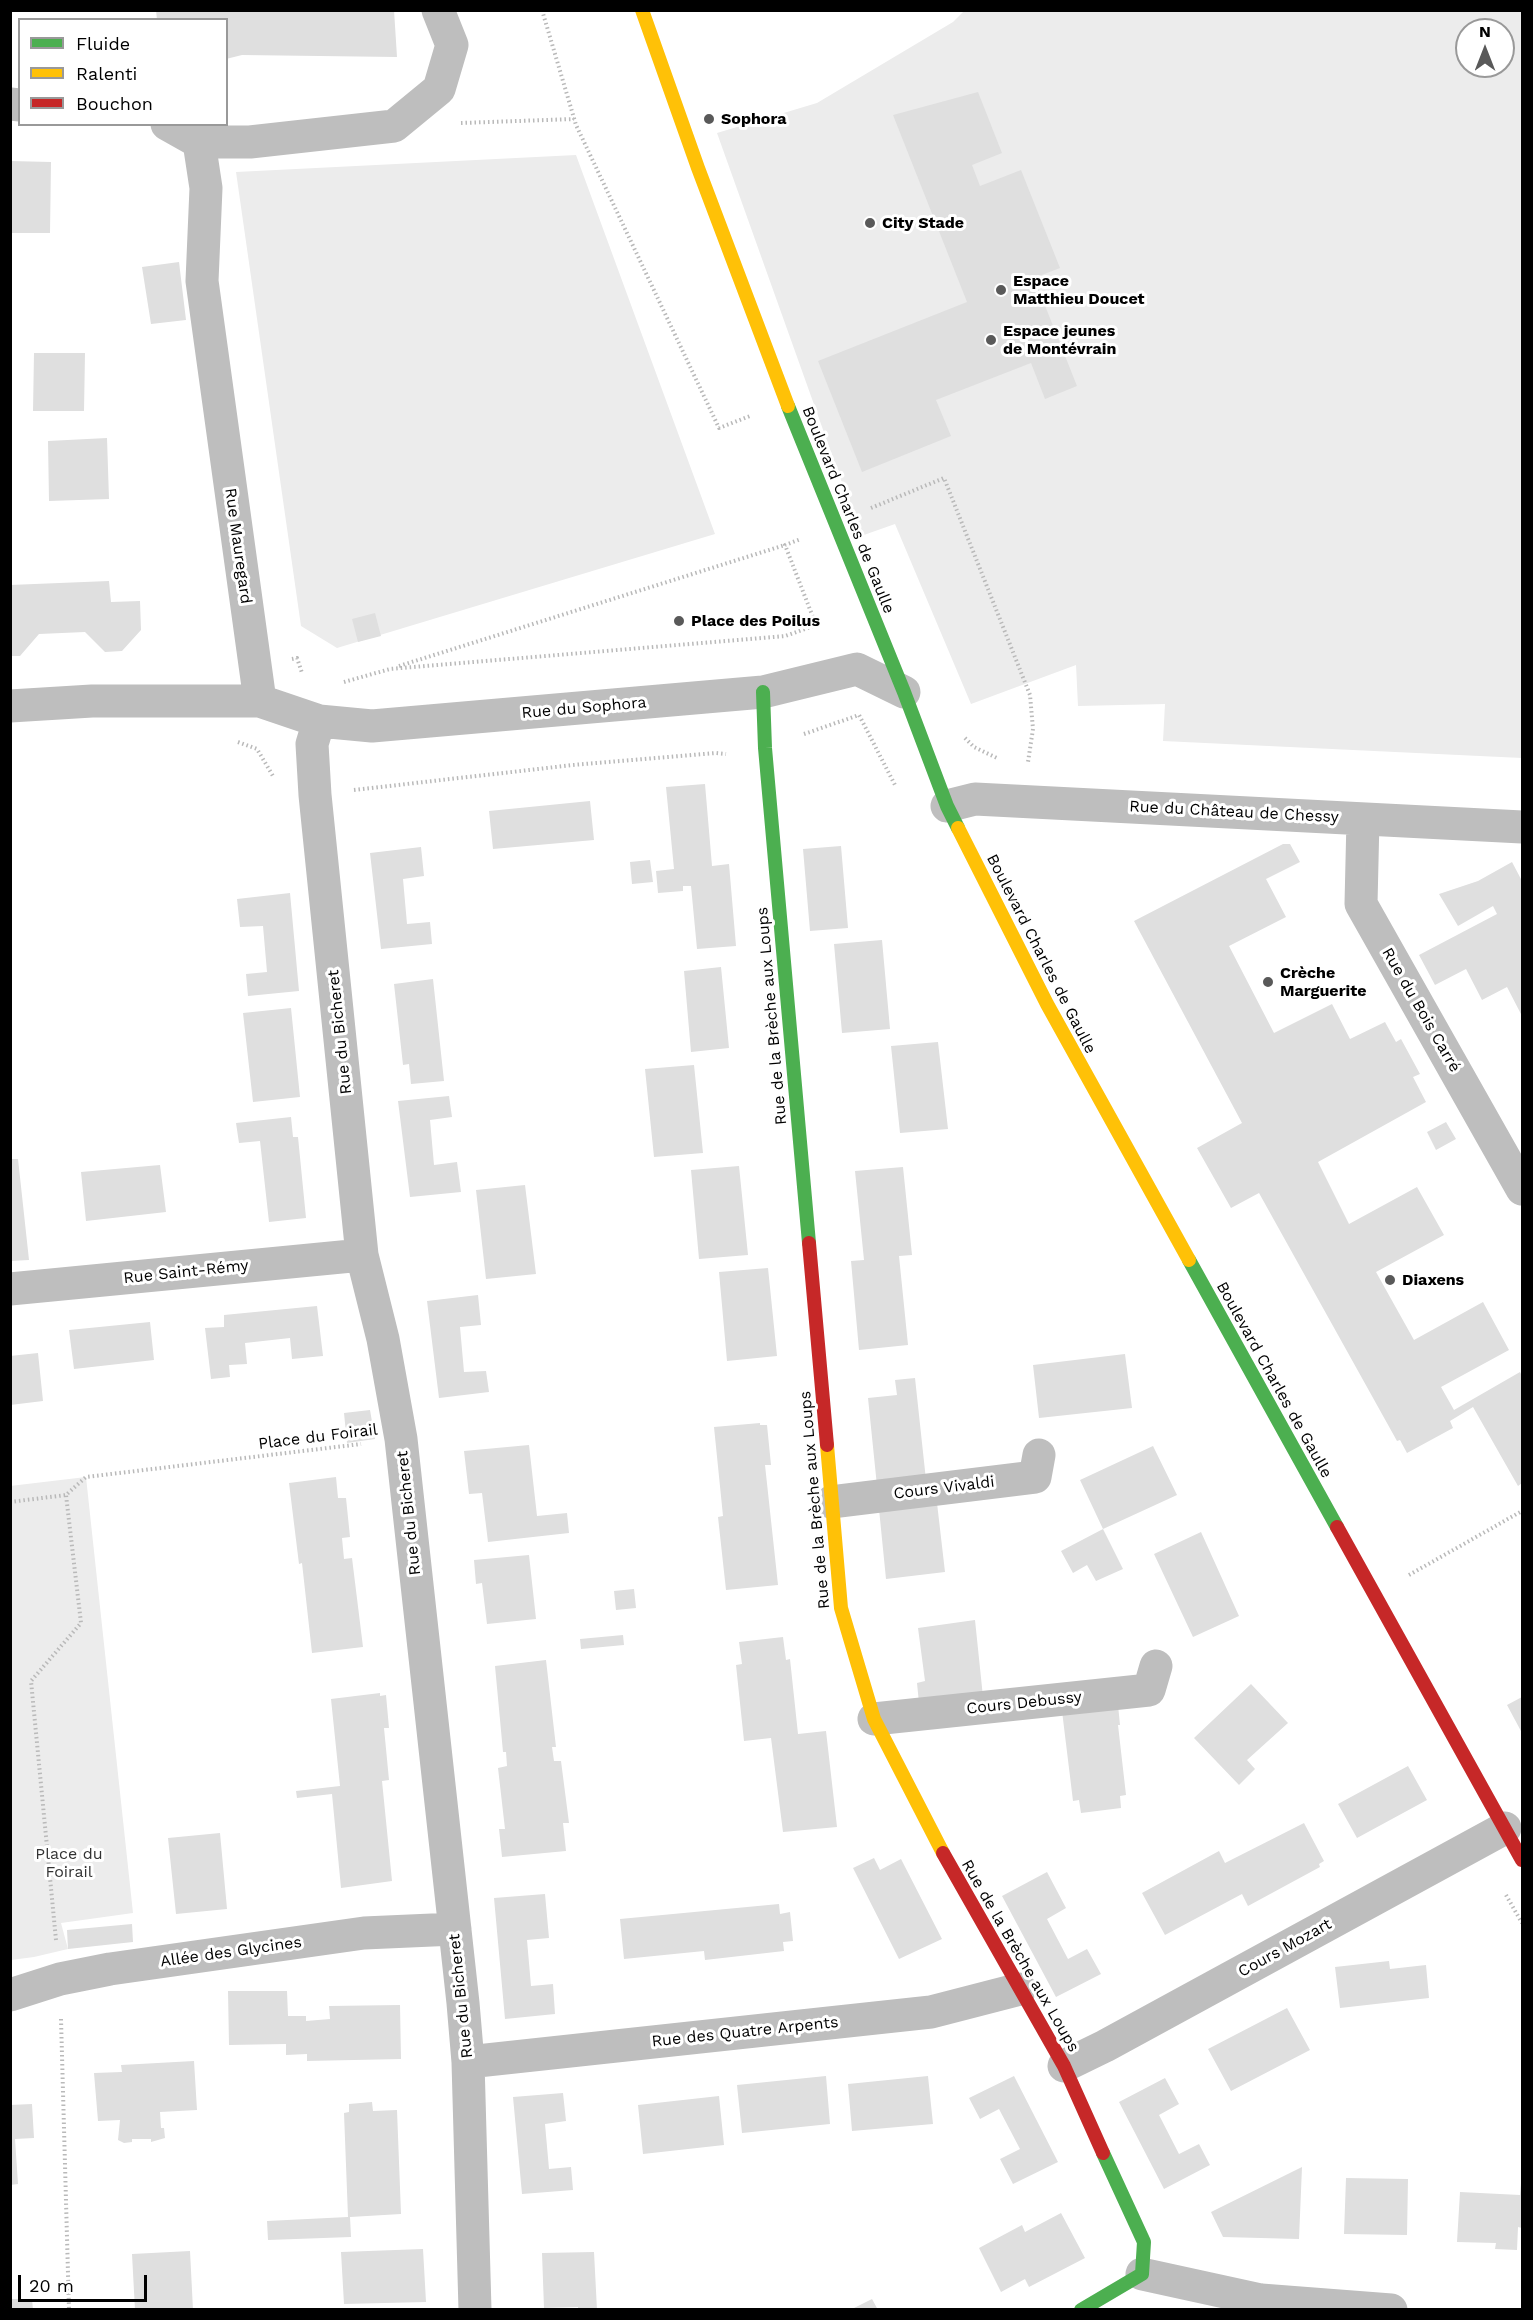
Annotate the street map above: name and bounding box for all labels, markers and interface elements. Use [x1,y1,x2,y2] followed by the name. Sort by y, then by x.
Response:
[18,18,228,126] legend
[1455,18,1515,78] north arrow
[1479,22,1491,41] text: N
[76,33,130,54] text: Fluide
[76,63,137,84] text: Ralenti
[76,93,153,114] text: Bouchon
[721,109,786,129] place label: Sophora
[702,112,716,126] marker: Sophora
[882,213,964,233] place label: City Stade
[863,216,877,230] marker: City Stade
[1013,271,1145,309] place label: Espace Matthieu Doucet
[994,283,1008,297] marker: Espace Matthieu Doucet
[1003,321,1116,359] place label: Espace jeunes de Montévrain
[984,333,998,347] marker: Espace jeunes de Montévrain
[798,404,898,616] street label: Boulevard Charles de Gaulle
[220,487,256,605] street label: Rue Mauregard
[691,611,820,631] place label: Place des Poilus
[672,614,686,628] marker: Place des Poilus
[521,693,647,723] street label: Rue du Sophora
[1129,797,1339,827] street label: Rue du Château de Chessy
[982,851,1100,1057] street label: Boulevard Charles de Gaulle
[753,906,791,1126] street label: Rue de la Brèche aux Loups
[1378,944,1464,1076] street label: Rue du Bois Carré
[1280,963,1366,1001] place label: Crèche Marguerite
[324,969,356,1095] street label: Rue du Bicheret
[1261,975,1275,989] marker: Crèche Marguerite
[122,1256,250,1288] street label: Rue Saint-Rémy
[1402,1270,1464,1290] place label: Diaxens
[1383,1273,1397,1287] marker: Diaxens
[1212,1278,1336,1482] street label: Boulevard Charles de Gaulle
[796,1390,834,1610] street label: Rue de la Brèche aux Loups
[257,1420,379,1454] street label: Place du Foirail
[393,1450,425,1576] street label: Rue du Bicheret
[892,1472,996,1504] street label: Cours Vivaldi
[965,1687,1083,1719] street label: Cours Debussy
[35,1844,103,1882] park label: Place du Foirail
[957,1856,1083,2056] street label: Rue de la Brèche aux Loups
[1235,1914,1335,1982] street label: Cours Mozart
[159,1933,303,1971] street label: Allée des Glycines
[445,1933,477,2059] street label: Rue du Bicheret
[651,2013,839,2051] street label: Rue des Quatre Arpents
[21,2263,150,2301] scale bar
[29,2275,74,2296] text: 20 m

